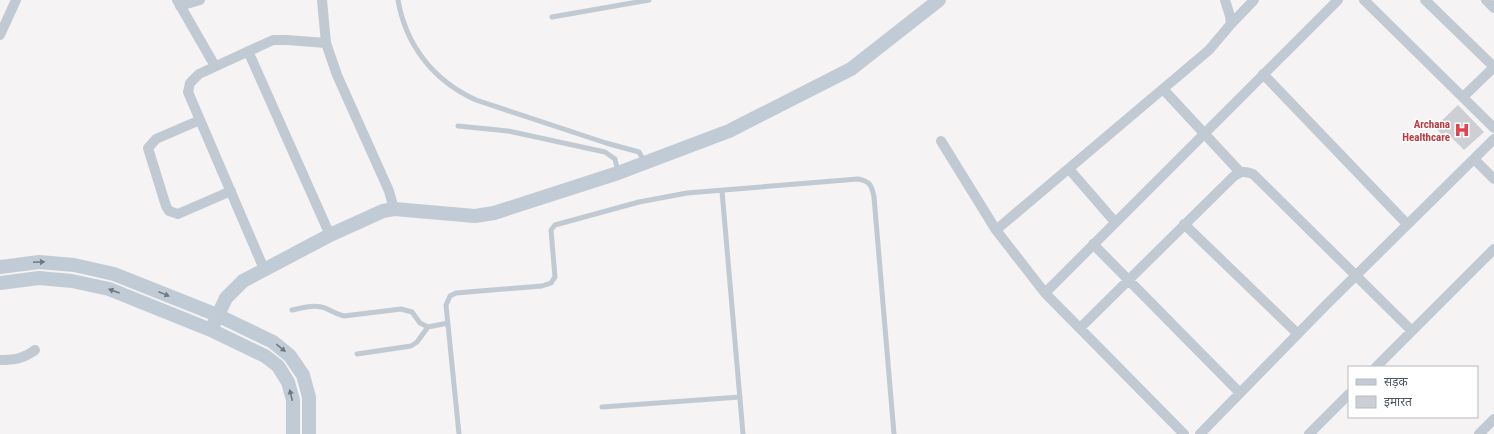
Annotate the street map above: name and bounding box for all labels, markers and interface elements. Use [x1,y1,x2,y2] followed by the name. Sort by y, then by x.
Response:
[1402,118,1450,144] place label: Archana Healthcare
[1453,121,1471,139] hospital icon: Archana Healthcare
[33,259,45,266] one-way arrow
[107,287,119,293] one-way arrow
[158,291,170,297] one-way arrow
[276,344,287,353] one-way arrow
[1348,366,1478,418] legend
[1384,375,1409,389] text: सड़क
[288,389,294,401] one-way arrow
[1384,395,1413,409] text: इमारत

